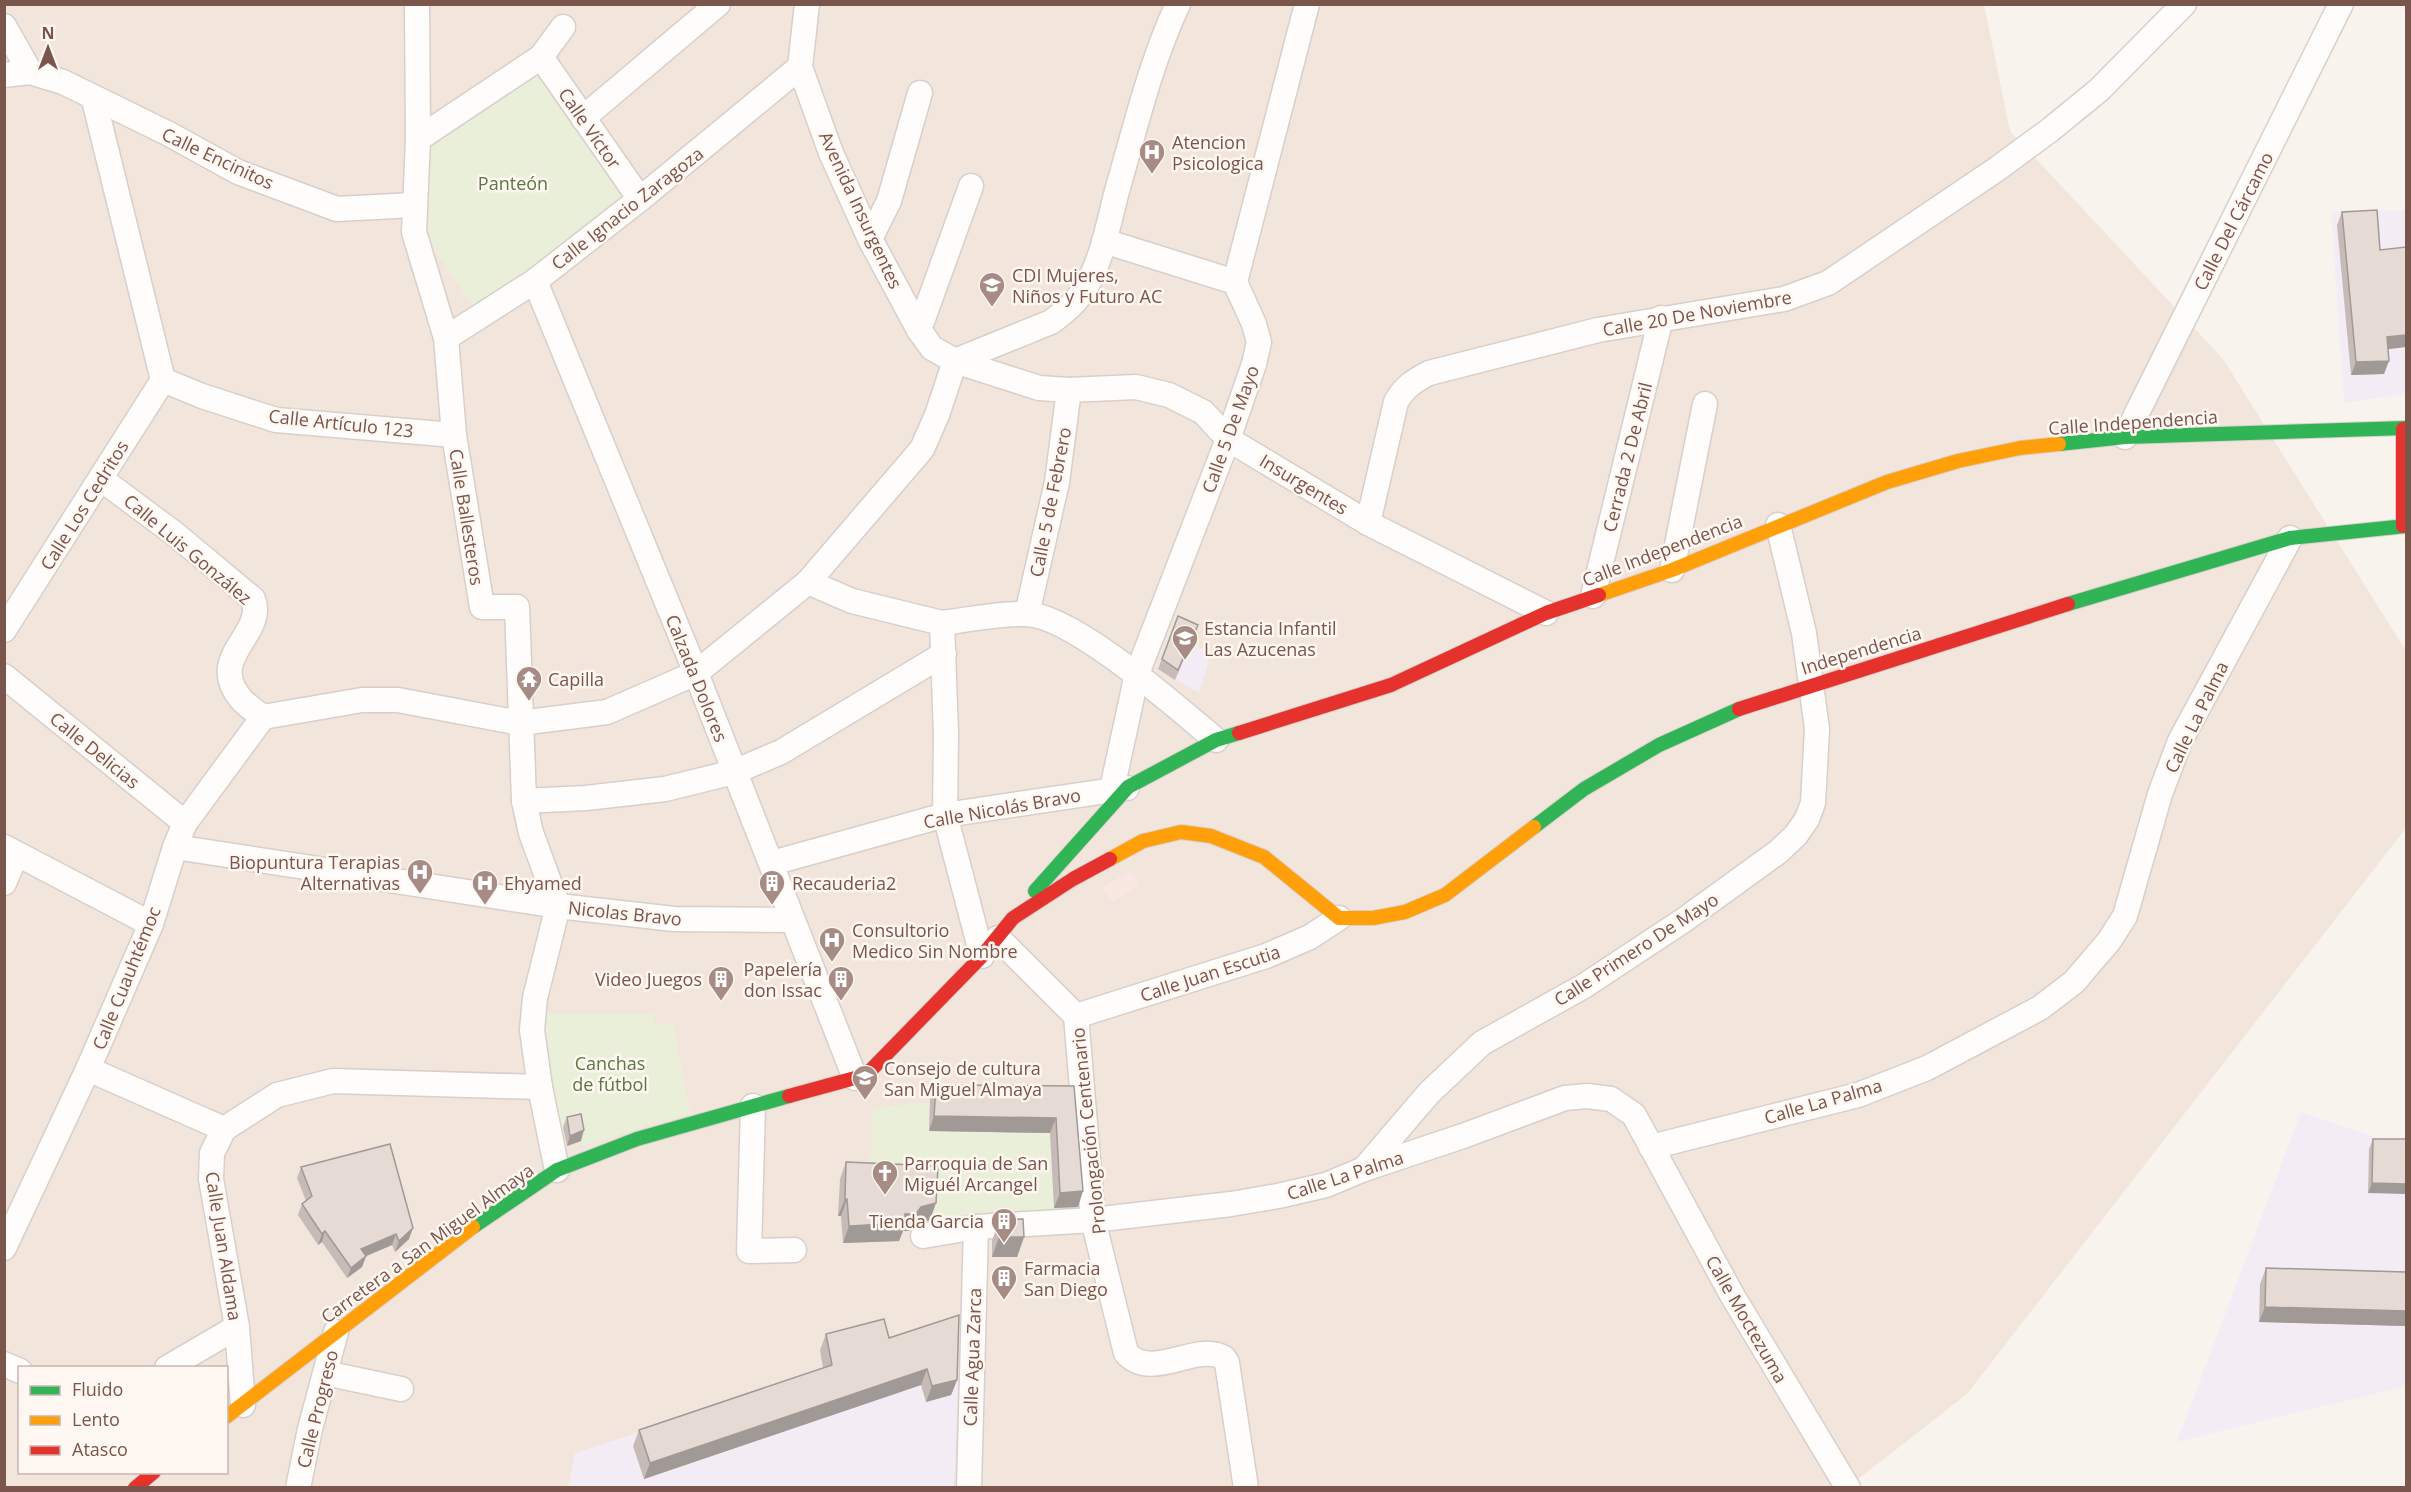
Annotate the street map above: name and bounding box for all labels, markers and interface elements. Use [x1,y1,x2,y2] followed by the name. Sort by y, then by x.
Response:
[18,18,78,78] north arrow
[41,22,55,44] text: N
[553,83,627,174] street label: Calle Víctor
[158,122,278,194] street label: Calle Encinitos
[814,128,908,292] street label: Avenida Insurgentes
[1172,130,1264,175] place label: Atencion Psicologica
[1137,137,1167,175] hospital icon: Atencion Psicologica
[546,141,708,275] street label: Calle Ignacio Zaragoza
[2188,148,2278,294] street label: Calle Del Cárcamo
[478,171,548,195] park label: Panteón
[1012,263,1162,308] place label: CDI Mujeres, Niños y Futuro AC
[977,270,1007,308] school or university icon: CDI Mujeres, Niños y Futuro AC
[1601,285,1793,341] street label: Calle 20 De Noviembre
[1196,362,1264,496] street label: Calle 5 De Mayo
[1597,380,1657,534] street label: Cerrada 2 De Abril
[267,403,415,443] street label: Calle Artículo 123
[2047,404,2219,440] street label: Calle Independencia
[1024,425,1076,579] street label: Calle 5 de Febrero
[34,436,134,574] street label: Calle Los Cedritos
[444,447,490,587] street label: Calle Ballesteros
[1255,448,1353,520] street label: Insurgentes
[119,488,257,610] street label: Calle Luis González
[1578,508,1746,592] street label: Calle Independencia
[661,611,733,745] street label: Calzada Dolores
[1204,616,1337,661] place label: Estancia Infantil Las Azucenas
[1798,620,1924,680] street label: Independencia
[1170,623,1200,661] school or university icon: Estancia Infantil Las Azucenas
[2159,657,2233,777] street label: Calle La Palma
[514,664,544,702] temple icon: Capilla
[548,667,604,691] place label: Capilla
[45,706,145,794] street label: Calle Delicias
[921,782,1083,834] street label: Calle Nicolás Bravo
[229,850,400,895] place label: Biopuntura Terapias Alternativas
[405,857,435,895] hospital icon: Biopuntura Terapias Alternativas
[470,868,500,906] hospital icon: Ehyamed
[757,868,787,906] building icon: Recauderia2
[504,871,582,895] place label: Ehyamed
[792,871,896,895] place label: Recauderia2
[1549,887,1723,1011] street label: Calle Primero De Mayo
[567,895,683,931] street label: Nicolas Bravo
[86,903,166,1053] street label: Calle Cuauhtémoc
[852,918,1018,963] place label: Consultorio Medico Sin Nombre
[817,925,847,963] hospital icon: Consultorio Medico Sin Nombre
[1137,939,1283,1007] street label: Calle Juan Escutia
[743,957,822,1002] place label: Papelería don Issac
[706,964,736,1002] building icon: Video Juegos
[826,964,856,1002] building icon: Papelería don Issac
[595,967,702,991] place label: Video Juegos
[1065,1026,1111,1236] street label: Prolongación Centenario
[572,1051,648,1096] park label: Canchas de fútbol
[884,1056,1042,1101] place label: Consejo de cultura San Miguel Almaya
[850,1063,880,1101] school or university icon: Consejo de cultura San Miguel Almaya
[1761,1073,1885,1129] street label: Calle La Palma
[1284,1145,1406,1205] street label: Calle La Palma
[904,1151,1048,1196] place label: Parroquia de San Miguél Arcangel
[316,1158,538,1328] street label: Carretera a San Miguel Almaya
[870,1158,900,1196] church icon: Parroquia de San Miguél Arcangel
[200,1170,248,1322] street label: Calle Juan Aldama
[989,1206,1019,1244] building icon: Tienda Garcia
[869,1209,984,1233] place label: Tienda Garcia
[1701,1251,1793,1387] street label: Calle Moctezuma
[1024,1256,1108,1301] place label: Farmacia San Diego
[989,1263,1019,1301] building icon: Farmacia San Diego
[958,1287,986,1427] street label: Calle Agua Zarca
[291,1347,343,1471] street label: Calle Progreso
[18,1366,228,1474] legend
[72,1377,123,1401] text: Fluido
[72,1407,120,1431] text: Lento
[72,1437,128,1461] text: Atasco

